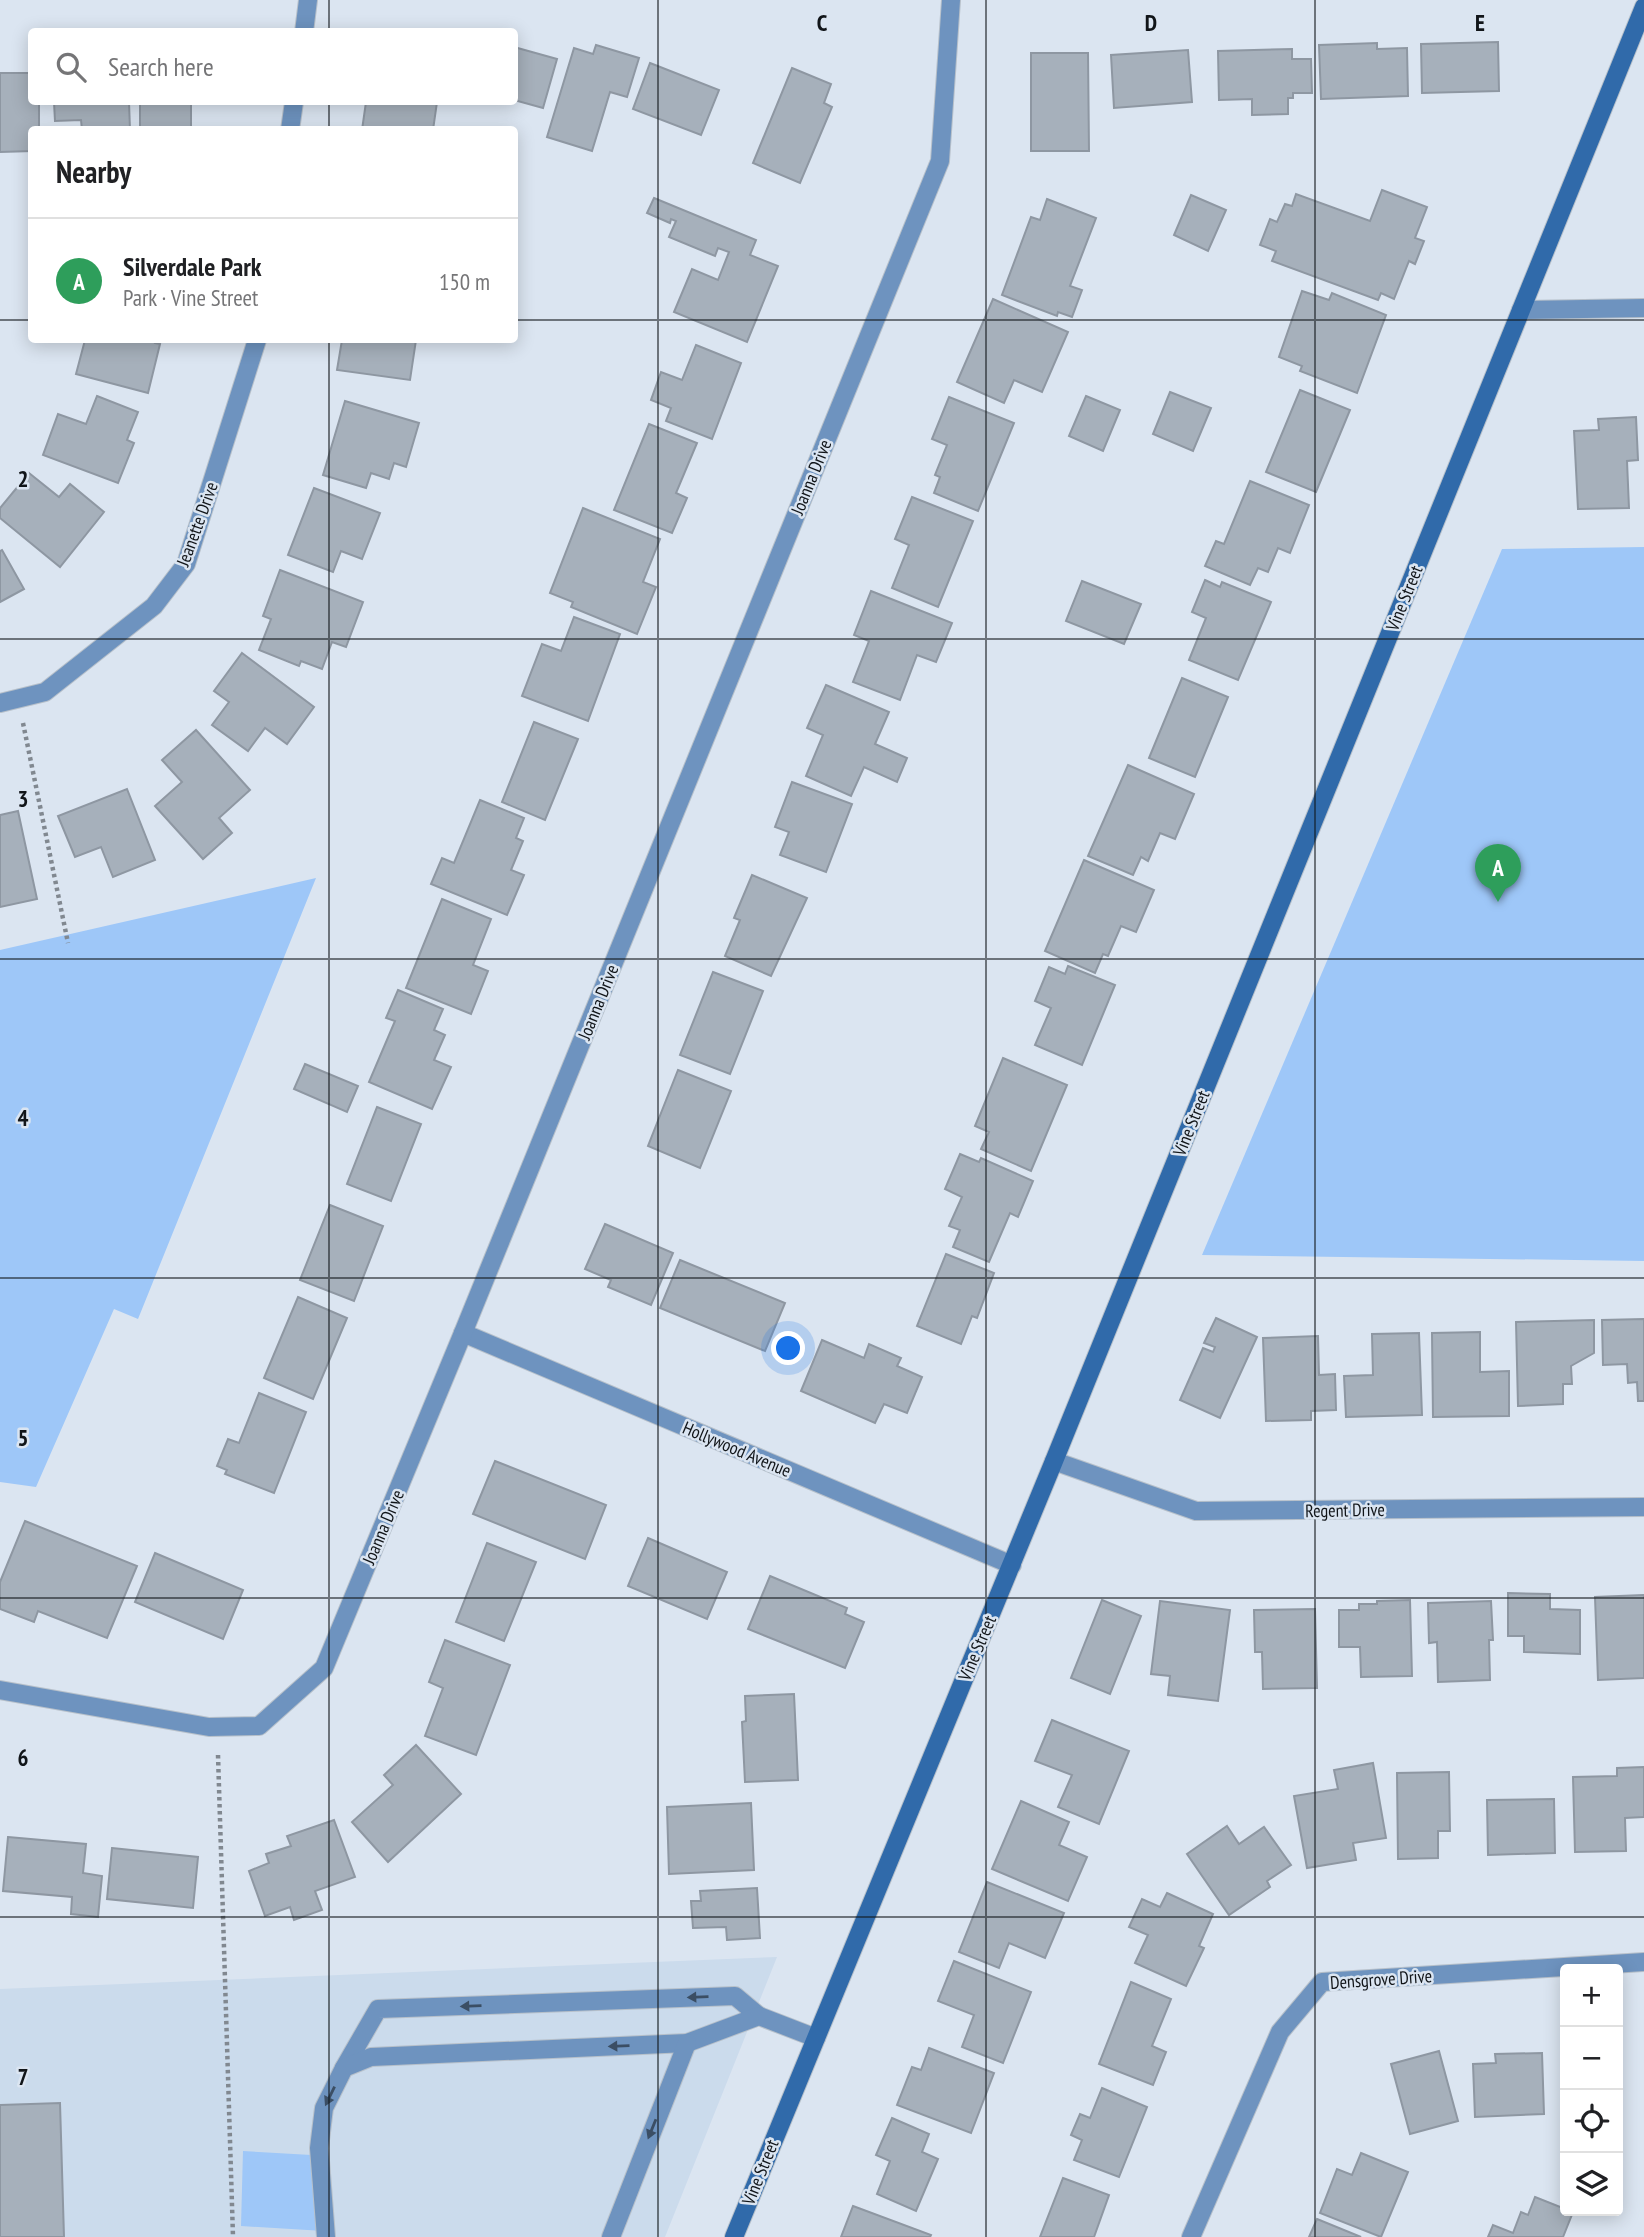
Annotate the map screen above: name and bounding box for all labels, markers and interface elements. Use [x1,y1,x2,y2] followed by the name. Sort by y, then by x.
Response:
[817,8,828,37] text: C
[1145,8,1157,37] text: D
[1475,8,1485,37] text: E
[28,28,518,105] search box
[52,48,90,86] icon: search
[108,50,214,83] text: Search here
[56,152,131,191] text: Nearby
[123,250,262,283] text: Silverdale Park
[73,267,85,296] text: A
[439,267,490,296] text: 150 m
[123,283,258,312] text: Park · Vine Street
[785,436,836,519] street label: Joanna Drive
[18,464,29,493] text: 2
[171,479,223,570] street label: Jeanette Drive
[1380,562,1428,635] street label: Vine Street
[18,784,29,813] text: 3
[1475,844,1521,902] pin: A
[572,961,623,1044] street label: Joanna Drive
[1167,1087,1215,1160] street label: Vine Street
[18,1103,29,1132] text: 4
[771,1331,805,1365] your location
[679,1416,795,1482] street label: Hollywood Avenue
[18,1423,29,1452] text: 5
[357,1486,409,1569] street label: Joanna Drive
[1305,1498,1385,1522] street label: Regent Drive
[953,1612,1001,1685] street label: Vine Street
[18,1743,29,1772] text: 6
[1329,1964,1433,1994] street label: Densgrove Drive
[1560,1964,1623,2216] map controls
[1560,1964,1623,2027] button: +
[687,1992,709,2003] one-way arrow
[460,2000,482,2011] one-way arrow
[1560,2027,1623,2090] button: −
[607,2040,629,2051] one-way arrow
[18,2062,29,2091] text: 7
[325,2086,336,2106] one-way arrow
[1560,2090,1623,2153] button: locate
[647,2119,658,2140] one-way arrow
[736,2136,784,2209] street label: Vine Street
[1560,2153,1623,2216] button: layers

